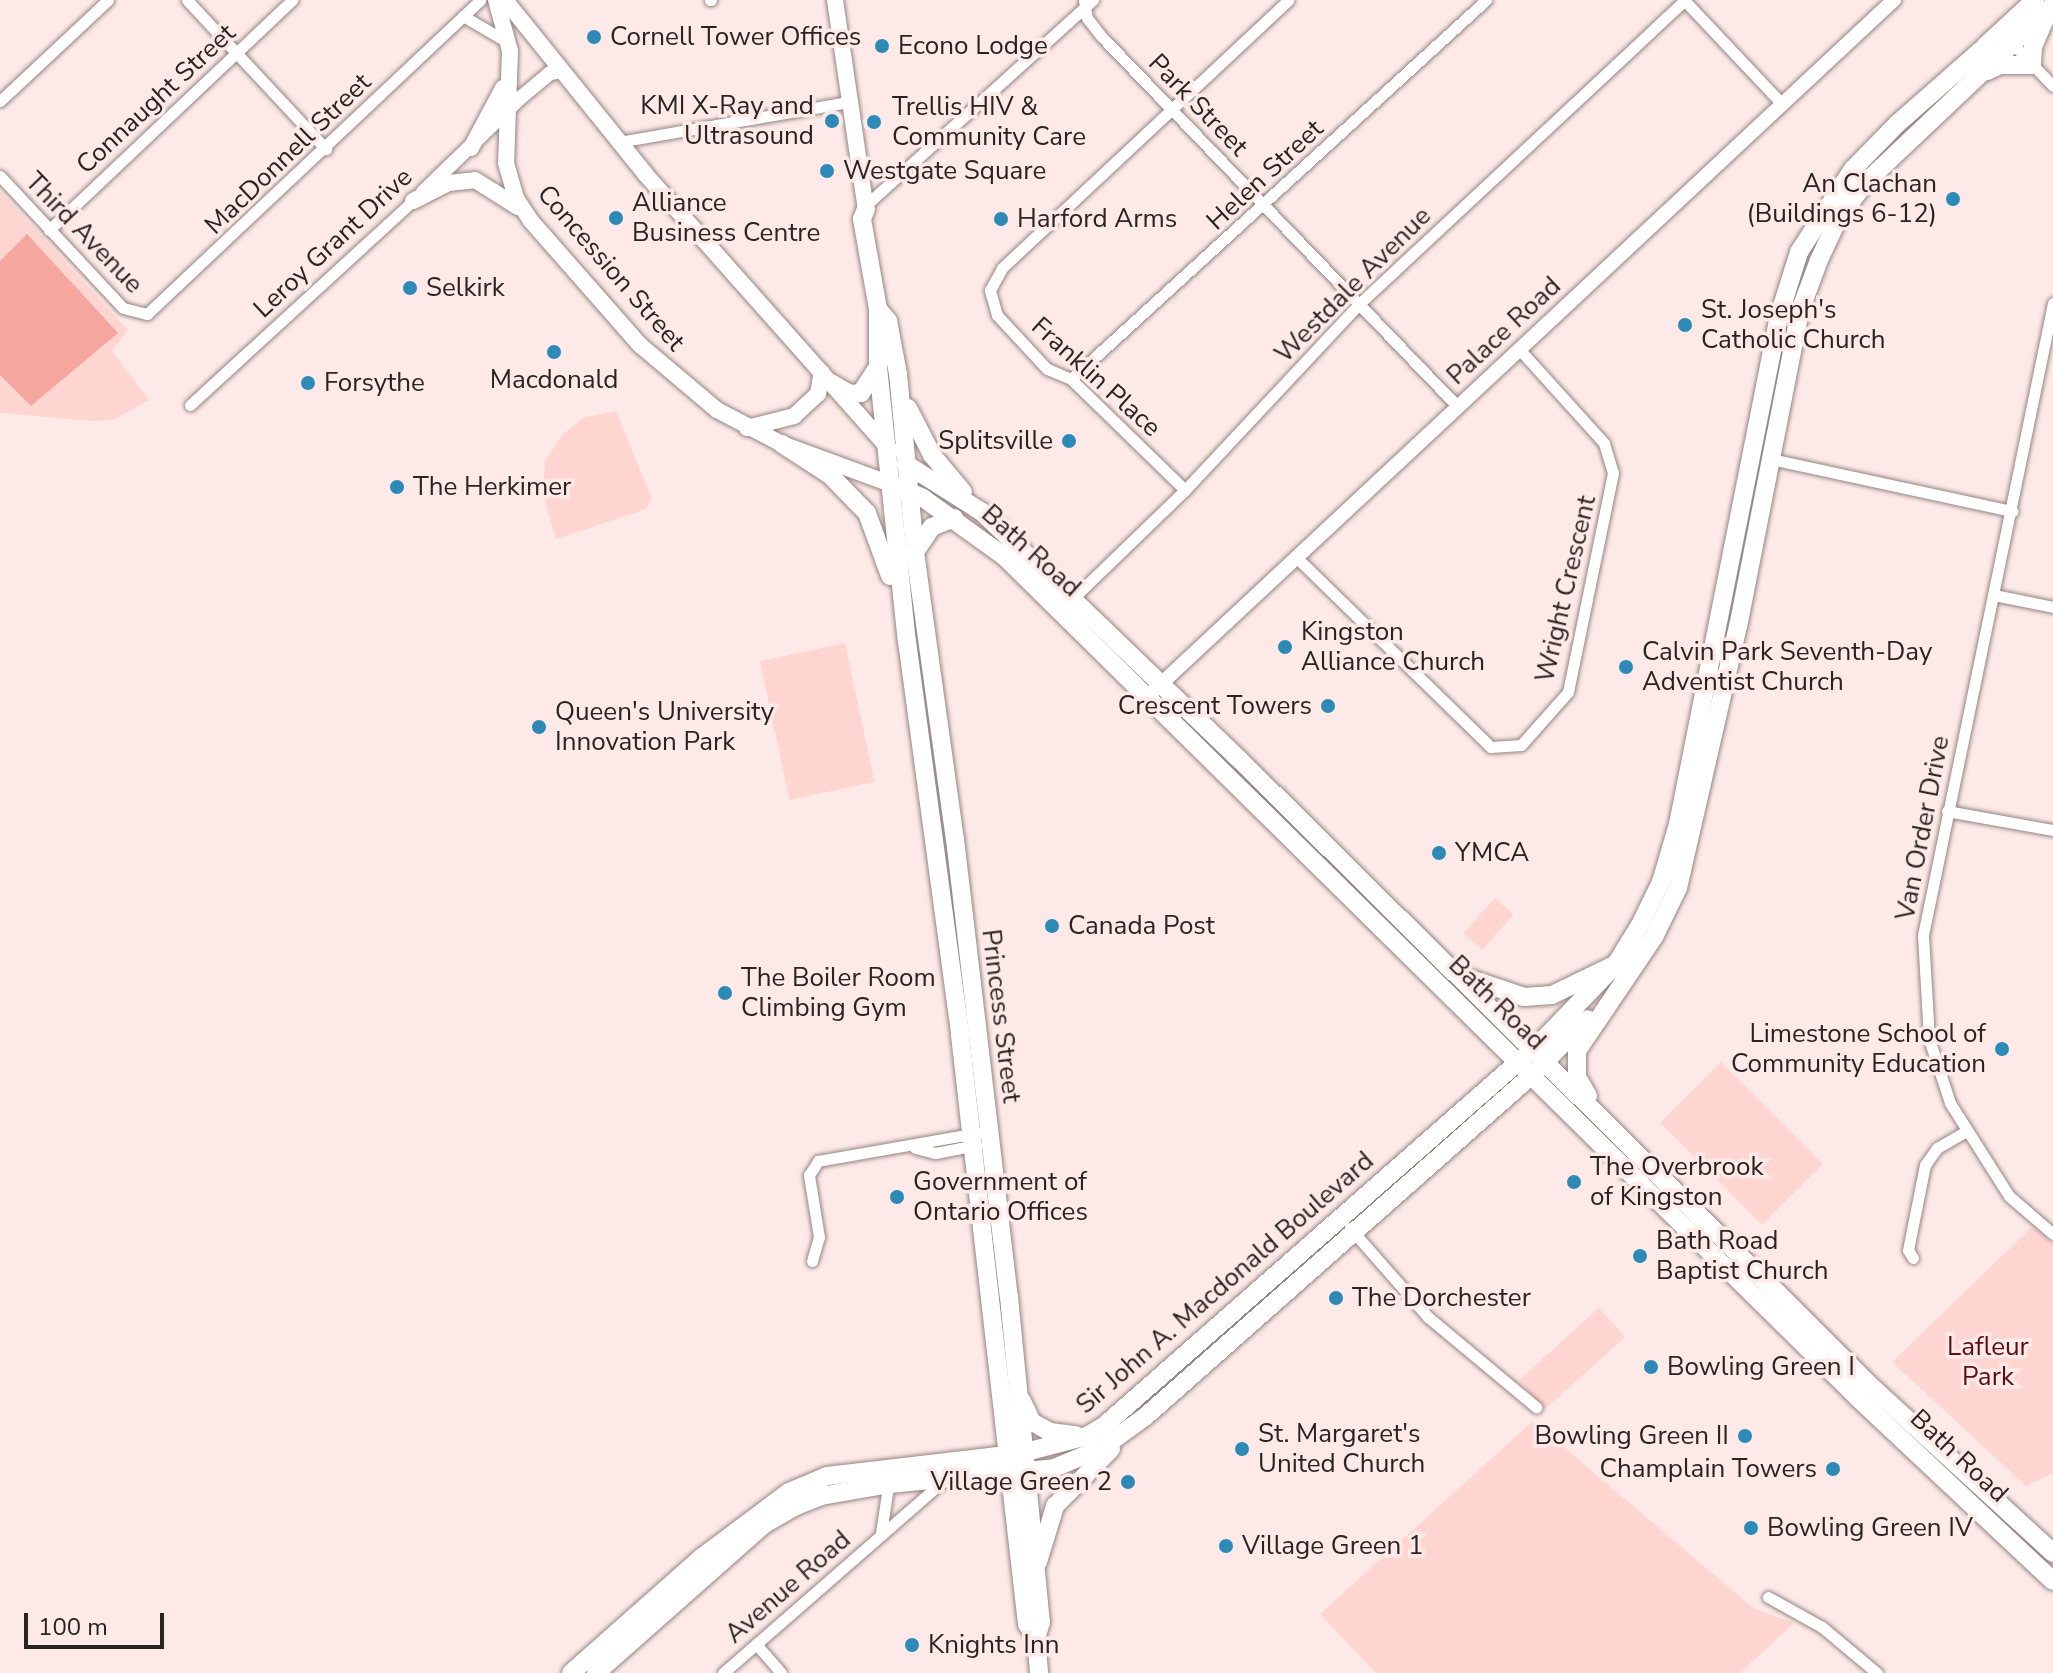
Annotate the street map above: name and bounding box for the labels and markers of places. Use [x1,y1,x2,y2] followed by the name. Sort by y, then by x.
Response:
[610,21,861,53] place label: Cornell Tower Offices
[585,28,603,46] marker: Cornell Tower Offices
[898,30,1048,62] place label: Econo Lodge
[873,37,891,55] marker: Econo Lodge
[640,90,814,152] place label: KMI X-Ray and Ultrasound
[892,91,1086,152] place label: Trellis HIV & Community Care
[821,110,843,132] marker: KMI X-Ray and Ultrasound
[863,111,885,133] marker: Trellis HIV & Community Care
[843,155,1046,187] place label: Westgate Square
[818,162,836,180] marker: Westgate Square
[1747,168,1937,230] place label: An Clachan (Buildings 6-12)
[632,187,820,248] place label: Alliance Business Centre
[1944,190,1962,208] marker: An Clachan (Buildings 6-12)
[1017,203,1177,235] place label: Harford Arms
[607,209,625,227] marker: Alliance Business Centre
[992,210,1010,228] marker: Harford Arms
[426,272,505,304] place label: Selkirk
[401,279,419,297] marker: Selkirk
[1701,294,1885,356] place label: St. Joseph's Catholic Church
[1676,316,1694,334] marker: St. Joseph's Catholic Church
[545,343,563,361] marker: Macdonald
[490,364,618,396] place label: Macdonald
[324,367,425,399] place label: Forsythe
[299,374,317,392] marker: Forsythe
[938,425,1053,457] place label: Splitsville
[1060,432,1078,450] marker: Splitsville
[413,471,571,503] place label: The Herkimer
[388,478,406,496] marker: The Herkimer
[1301,616,1485,678] place label: Kingston Alliance Church
[1642,636,1932,698] place label: Calvin Park Seventh-Day Adventist Church
[1276,638,1294,656] marker: Kingston Alliance Church
[1617,658,1635,676] marker: Calvin Park Seventh-Day Adventist Church
[1118,690,1312,722] place label: Crescent Towers
[555,696,774,758] place label: Queen's University Innovation Park
[1319,697,1337,715] marker: Crescent Towers
[530,718,548,736] marker: Queen's University Innovation Park
[1455,837,1529,869] place label: YMCA
[1430,844,1448,862] marker: YMCA
[1068,910,1215,942] place label: Canada Post
[1043,917,1061,935] marker: Canada Post
[741,962,936,1024] place label: The Boiler Room Climbing Gym
[716,984,734,1002] marker: The Boiler Room Climbing Gym
[1731,1018,1986,1080] place label: Limestone School of Community Education
[1993,1040,2011,1058] marker: Limestone School of Community Education
[1590,1151,1763,1212] place label: The Overbrook of Kingston
[913,1166,1088,1228] place label: Government of Ontario Offices
[1565,1173,1583,1191] marker: The Overbrook of Kingston
[888,1188,906,1206] marker: Government of Ontario Offices
[1656,1225,1828,1286] place label: Bath Road Baptist Church
[1631,1247,1649,1265] marker: Bath Road Baptist Church
[1352,1282,1531,1314] place label: The Dorchester
[1327,1289,1345,1307] marker: The Dorchester
[1667,1351,1855,1383] place label: Bowling Green I
[1642,1358,1660,1376] marker: Bowling Green I
[1258,1418,1425,1480] place label: St. Margaret's United Church
[1534,1420,1729,1452] place label: Bowling Green II
[1736,1427,1754,1445] marker: Bowling Green II
[1233,1440,1251,1458] marker: St. Margaret's United Church
[1599,1453,1817,1485] place label: Champlain Towers
[1824,1460,1842,1478] marker: Champlain Towers
[930,1466,1112,1498] place label: Village Green 2
[1119,1473,1137,1491] marker: Village Green 2
[1767,1512,1973,1544] place label: Bowling Green IV
[1742,1519,1760,1537] marker: Bowling Green IV
[1242,1530,1424,1562] place label: Village Green 1
[1217,1537,1235,1555] marker: Village Green 1
[928,1629,1060,1661] place label: Knights Inn
[903,1636,921,1654] marker: Knights Inn

